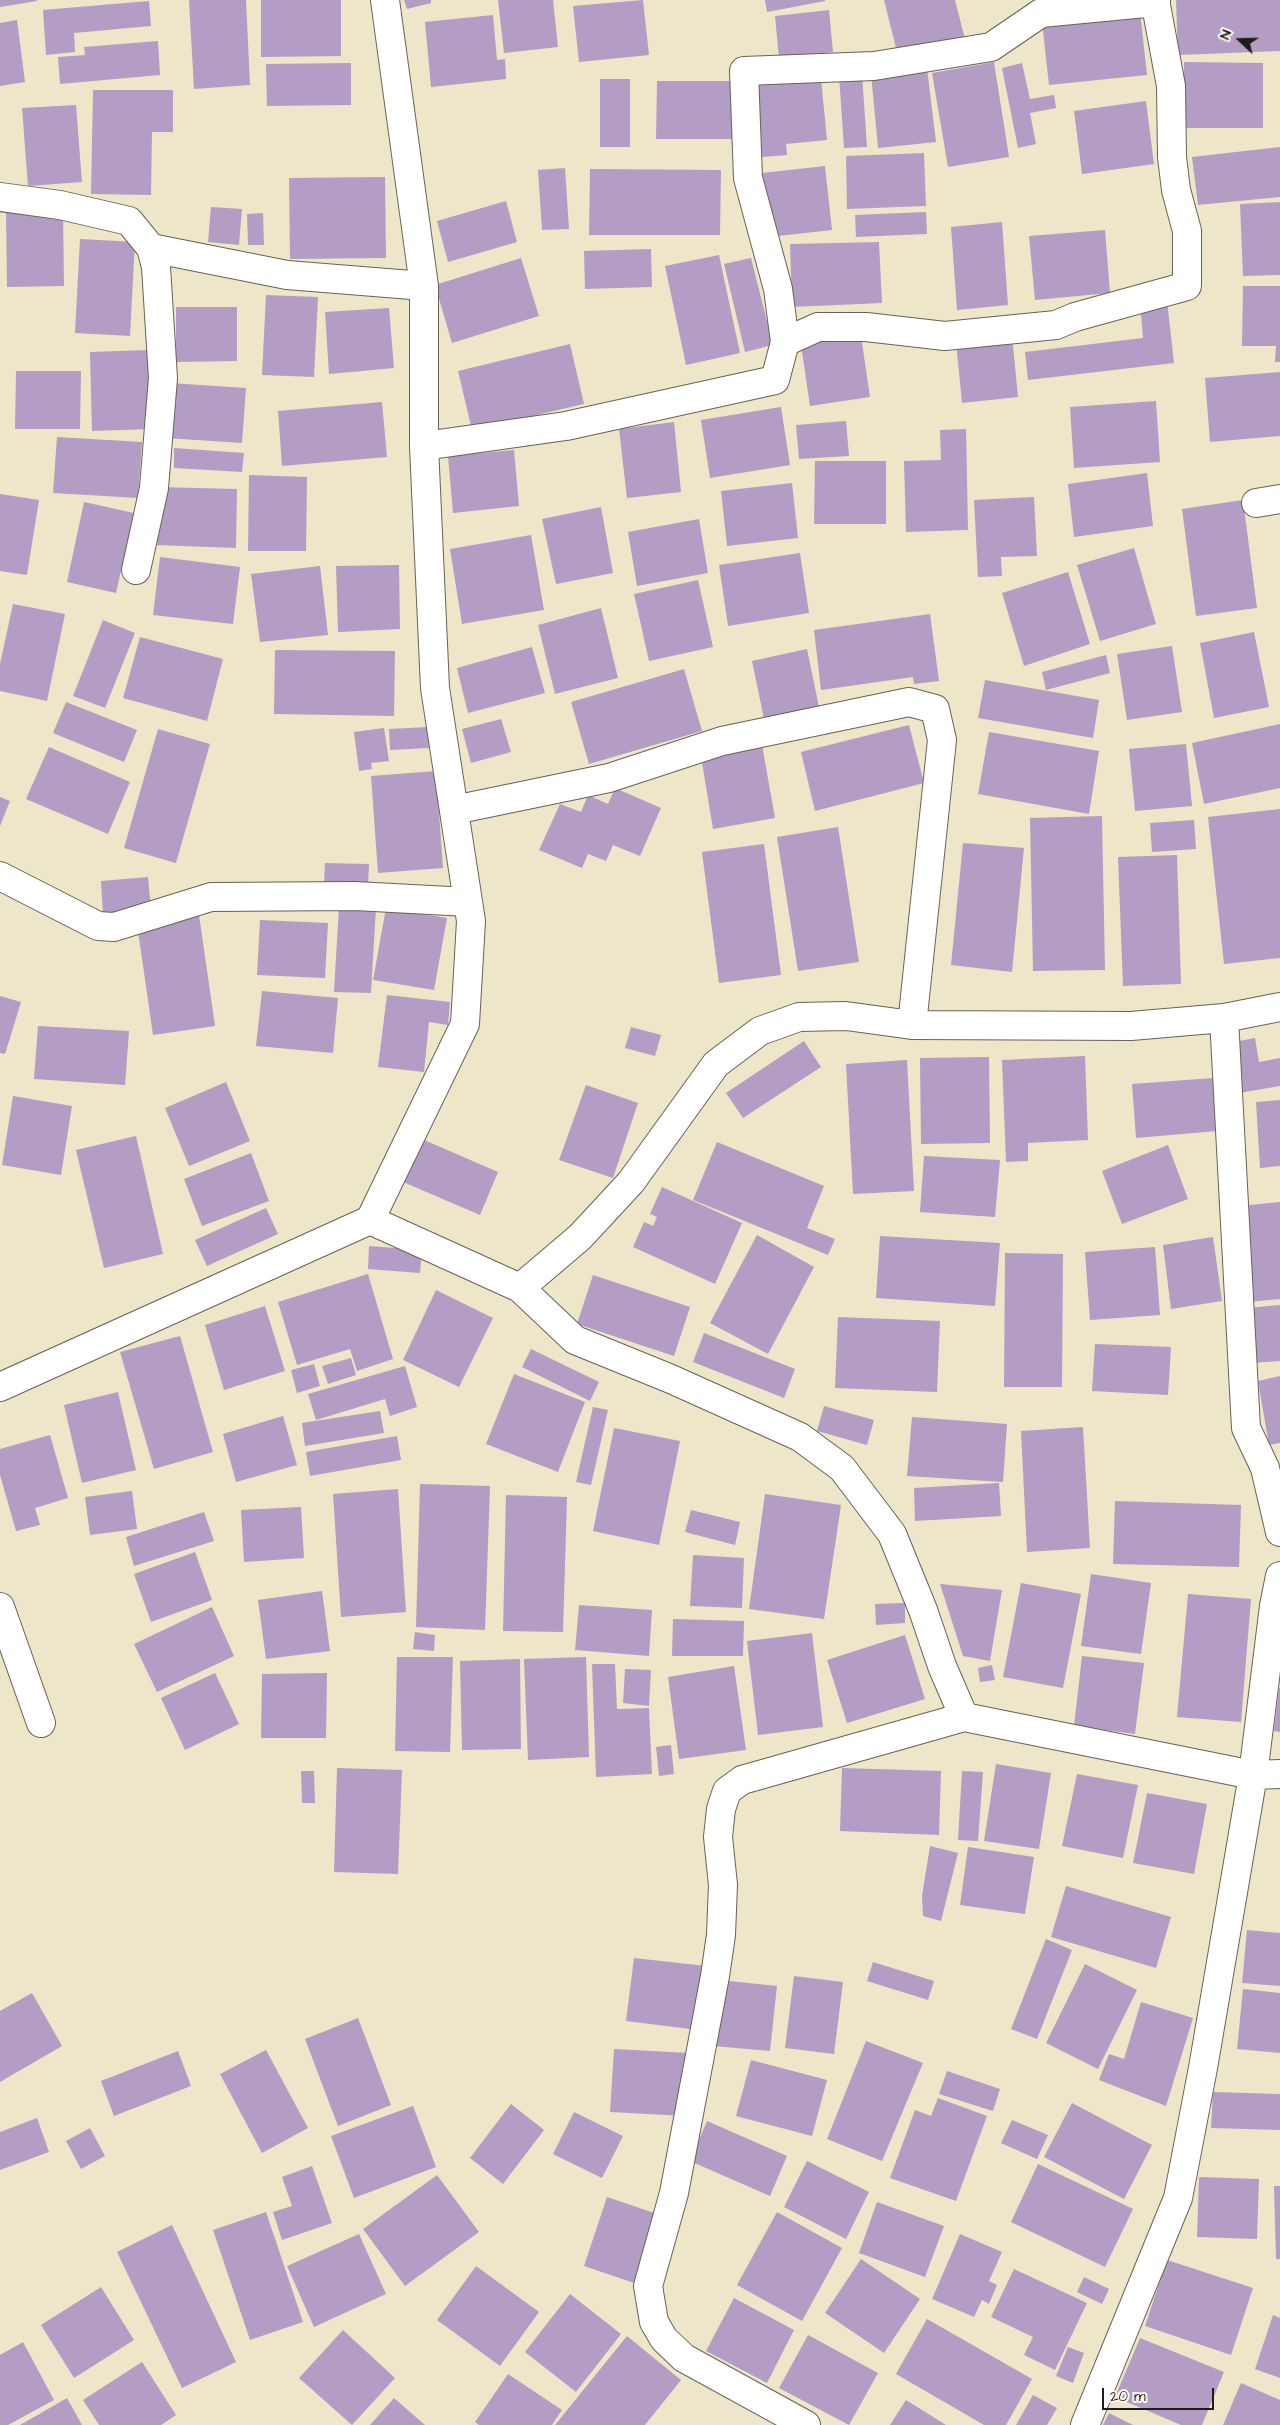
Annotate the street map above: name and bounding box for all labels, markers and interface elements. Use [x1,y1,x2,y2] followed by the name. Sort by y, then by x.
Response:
[1215,15,1265,65] north arrow
[1215,27,1237,42] text: N
[1105,2378,1218,2410] scale bar
[1110,2386,1146,2407] text: 20 m

